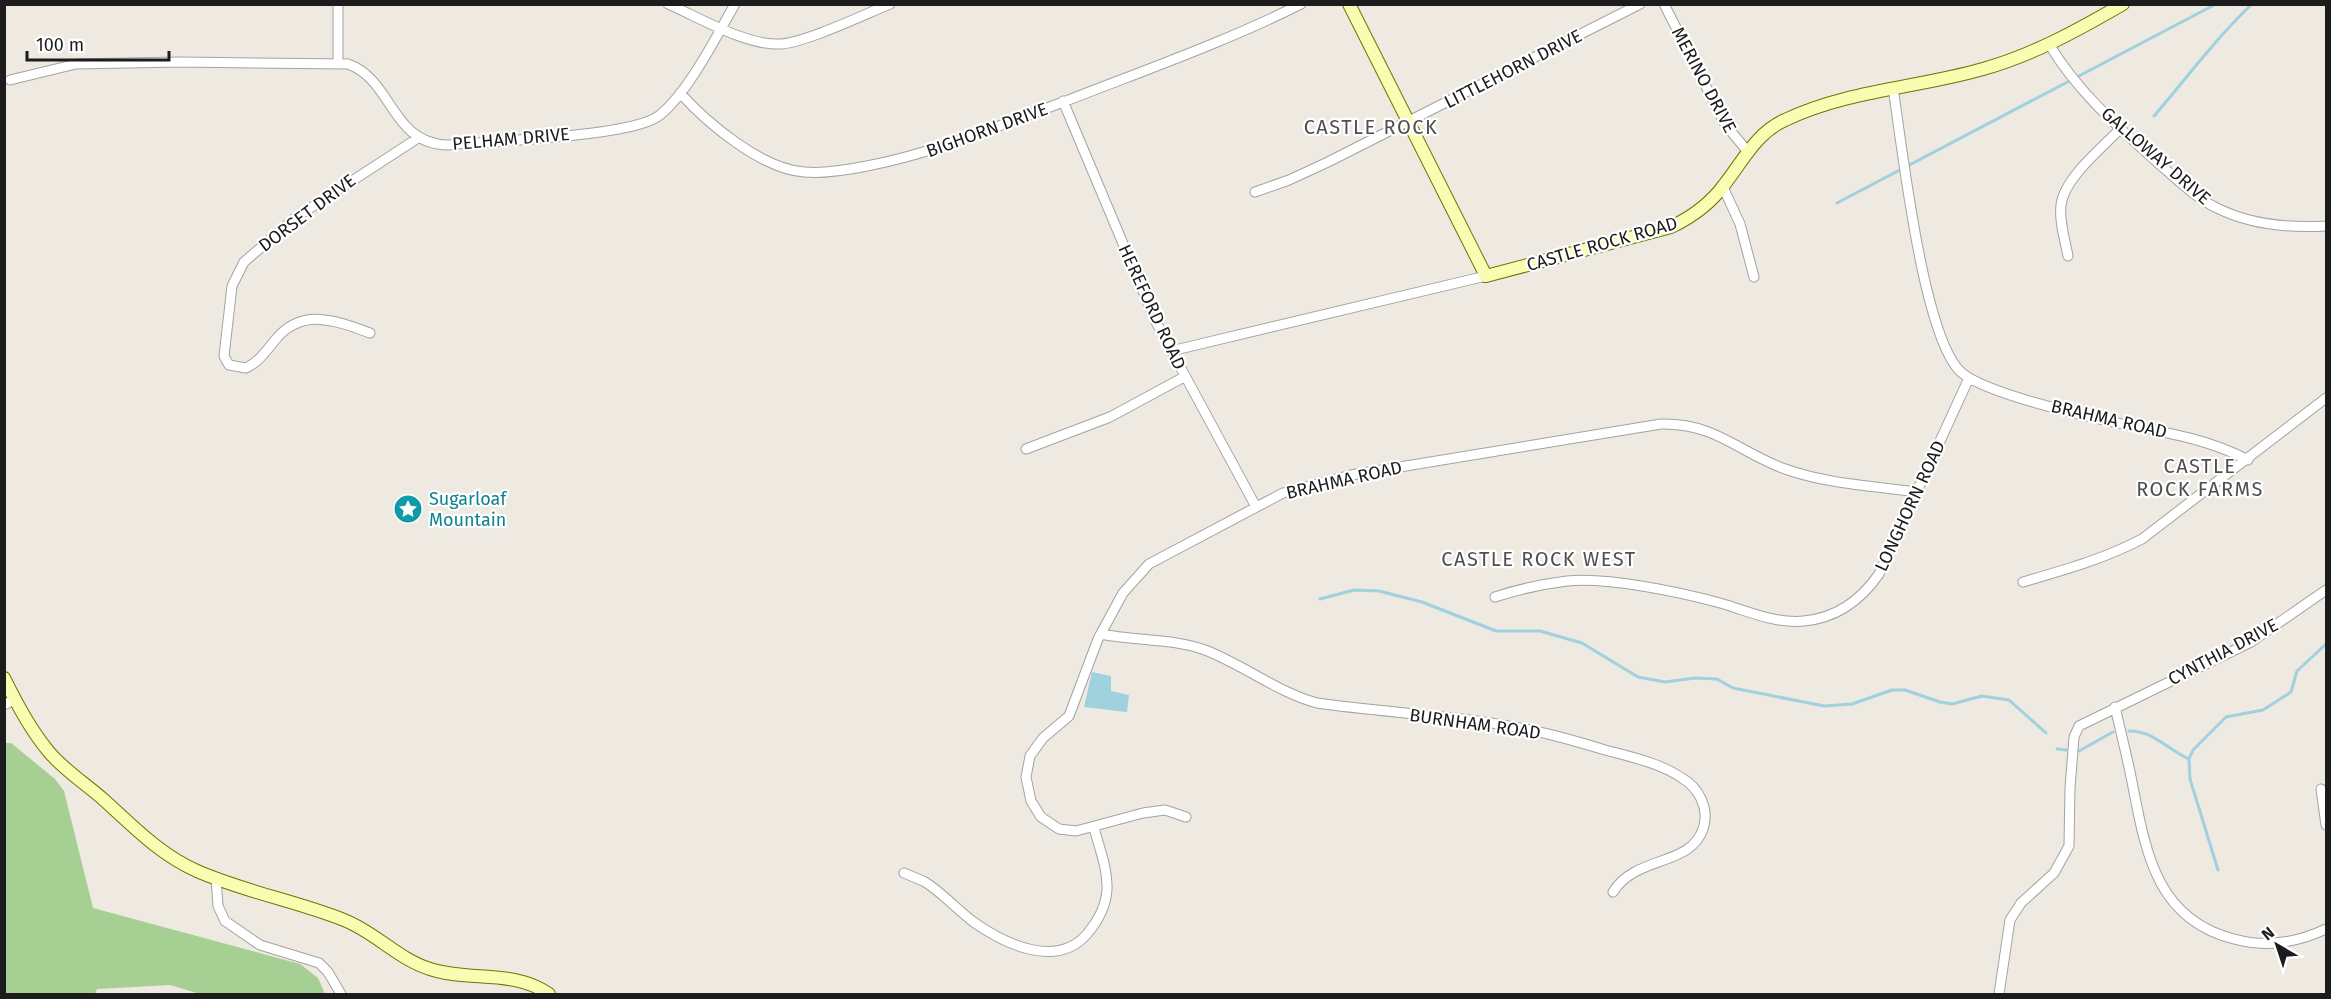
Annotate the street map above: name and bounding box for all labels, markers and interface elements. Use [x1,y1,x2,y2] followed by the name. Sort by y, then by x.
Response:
[1667,23,1741,137] street label: MERINO DRIVE
[27,24,170,62] scale bar
[1440,25,1586,113] street label: LITTLEHORN DRIVE
[36,34,84,56] text: 100 m
[923,98,1051,162] street label: BIGHORN DRIVE
[2097,103,2215,209] street label: GALLOWAY DRIVE
[1304,115,1438,139] district label: CASTLE ROCK
[451,123,571,155] street label: PELHAM DRIVE
[254,169,360,257] street label: DORSET DRIVE
[1524,212,1680,276] street label: CASTLE ROCK ROAD
[1113,241,1191,373] street label: HEREFORD ROAD
[2049,395,2169,443] street label: BRAHMA ROAD
[1870,437,1950,575] street label: LONGHORN ROAD
[2136,454,2264,501] district label: CASTLE ROCK FARMS
[1284,456,1404,504] street label: BRAHMA ROAD
[429,488,508,531] place label: Sugarloaf Mountain
[392,493,424,525] place icon: Sugarloaf Mountain
[1441,547,1637,571] district label: CASTLE ROCK WEST
[2164,614,2282,690] street label: CYNTHIA DRIVE
[1408,704,1542,744] street label: BURNHAM ROAD
[2247,915,2307,975] north arrow
[2258,923,2278,944] text: N

